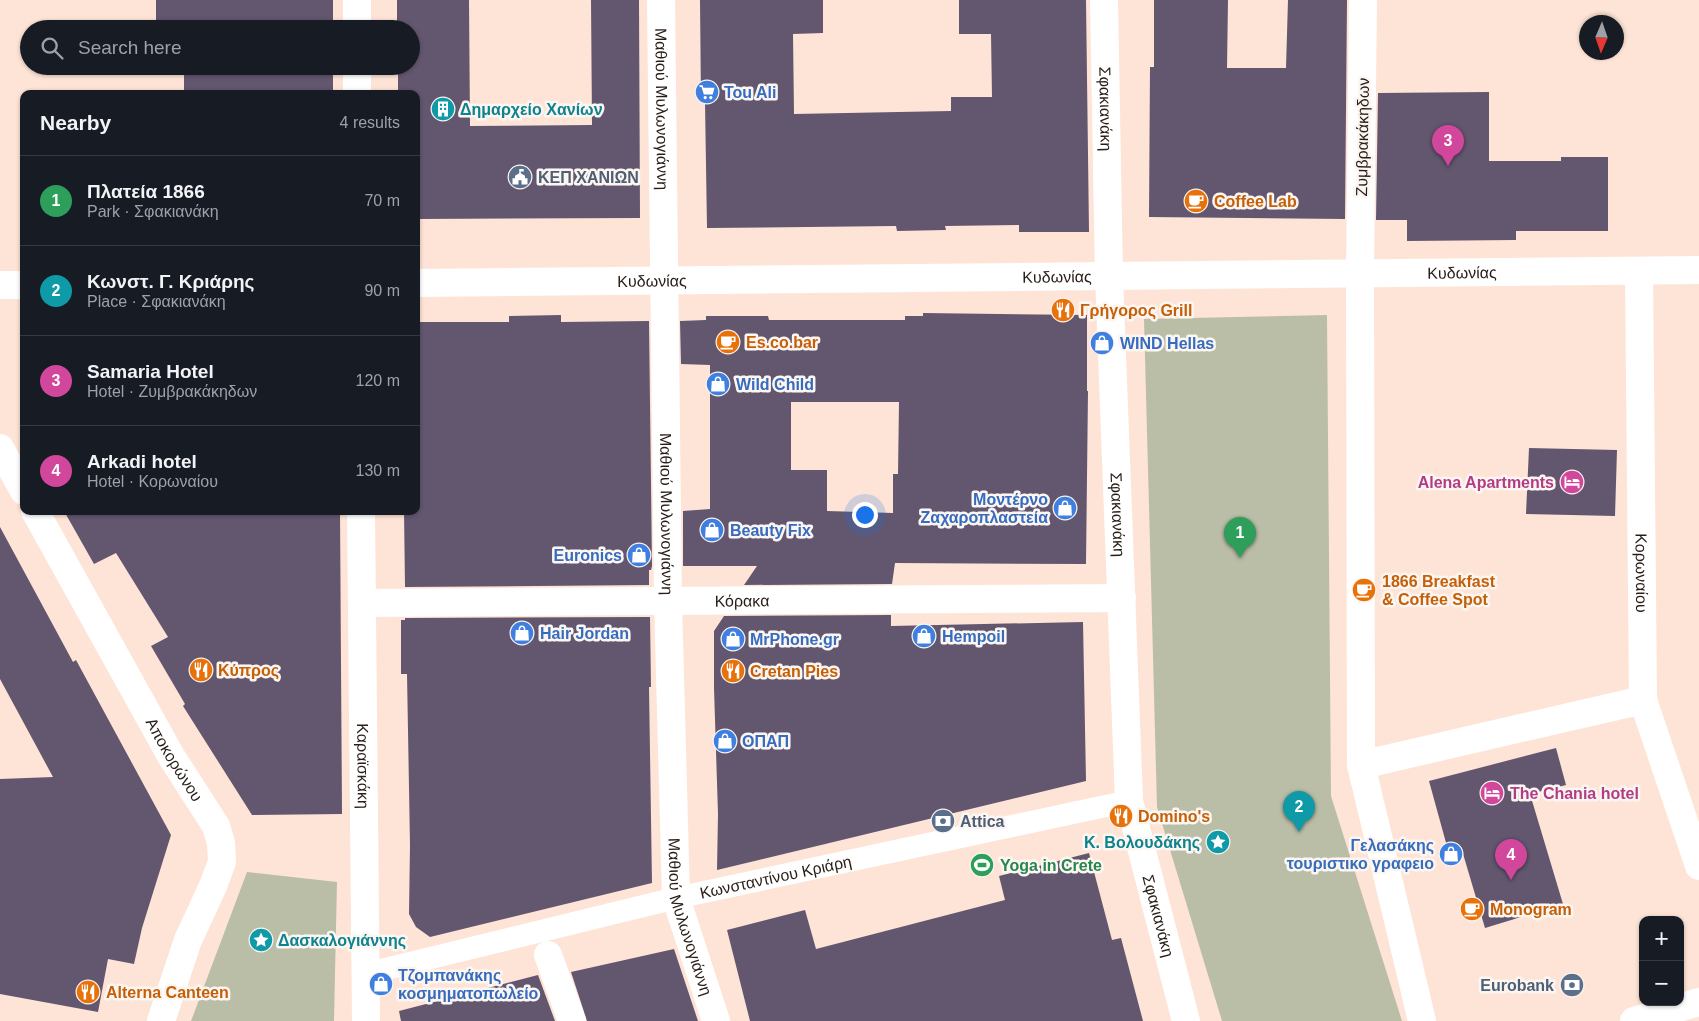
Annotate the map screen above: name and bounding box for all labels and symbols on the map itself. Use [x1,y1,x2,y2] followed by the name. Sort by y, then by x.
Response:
[1579,15,1624,60] north arrow
[652,28,671,190] street label: Μαθιού Μυλωνογιάννη
[1096,67,1115,151] street label: Σφακιανάκη
[1353,78,1372,196] street label: Ζυμβρακάκηδων
[694,79,720,105] supermarket icon: Tou Ali
[724,84,776,101] place label: Tou Ali
[430,96,456,122] building icon: Δημαρχείο Χανίων
[460,101,603,118] place label: Δημαρχείο Χανίων
[1432,125,1464,166] pin: 3
[507,164,533,190] public building icon: ΚΕΠ ΧΑΝΙΩΝ
[538,169,639,186] place label: ΚΕΠ ΧΑΝΙΩΝ
[1183,188,1209,214] cafe icon: Coffee Lab
[1214,193,1297,210] place label: Coffee Lab
[1427,264,1497,282] street label: Κυδωνίας
[1022,268,1092,286] street label: Κυδωνίας
[617,272,687,290] street label: Κυδωνίας
[1050,297,1076,323] restaurant icon: Γρήγορος Grill
[1080,302,1192,320] place label: Γρήγορος Grill
[715,329,741,355] cafe icon: Es.co.bar
[1089,330,1115,356] shop icon: WIND Hellas
[746,334,818,351] place label: Es.co.bar
[1120,335,1214,352] place label: WIND Hellas
[705,371,731,397] shop icon: Wild Child
[736,376,814,393] place label: Wild Child
[657,433,676,595] street label: Μαθιού Μυλωνογιάννη
[1559,469,1585,495] hotel icon: Alena Apartments
[1107,472,1128,557] street label: Σφακιανάκη
[1418,474,1554,491] place label: Alena Apartments
[921,491,1048,526] place label: Μοντέρνο Ζαχαροπλαστεία
[1052,495,1078,521] shop icon: Μοντέρνο Ζαχαροπλαστεία
[852,502,878,528] your location
[699,517,725,543] shop icon: Beauty Fix
[1224,517,1256,558] pin: 1
[730,522,811,539] place label: Beauty Fix
[1632,533,1650,613] street label: Κορωναίου
[626,542,652,568] shop icon: Euronics
[554,547,622,564] place label: Euronics
[1382,573,1496,608] place label: 1866 Breakfast & Coffee Spot
[1351,577,1377,603] cafe icon: 1866 Breakfast & Coffee Spot
[715,592,769,610] street label: Κόρακα
[509,620,535,646] shop icon: Hair Jordan
[911,623,937,649] shop icon: Hempoil
[540,625,629,642] place label: Hair Jordan
[720,626,746,652] shop icon: MrPhone.gr
[942,628,1005,645] place label: Hempoil
[750,631,839,648] place label: MrPhone.gr
[188,657,214,683] restaurant icon: Κύπρος
[720,658,746,684] restaurant icon: Cretan Pies
[218,662,279,680] place label: Κύπρος
[750,663,838,680] place label: Cretan Pies
[143,715,206,805] street label: Αποκορώνου
[354,723,372,809] street label: Καραϊσκάκη
[712,728,738,754] shop icon: ΟΠΑΠ
[742,733,789,750] place label: ΟΠΑΠ
[1479,780,1505,806] hotel icon: The Chania hotel
[1510,785,1639,802] place label: The Chania hotel
[1283,791,1315,832] pin: 2
[1108,803,1134,829] restaurant icon: Domino's
[930,808,956,834] bank icon: Attica
[1138,808,1210,825] place label: Domino's
[960,813,1005,830] place label: Attica
[1205,829,1231,855] place icon: Κ. Βολουδάκης
[1084,834,1200,852] place label: Κ. Βολουδάκης
[1287,837,1434,872] place label: Γελασάκης τουριστικο γραφειο
[665,838,715,998] street label: Μαθιού Μυλωνογιάννη
[1495,839,1527,880] pin: 4
[1438,841,1464,867] shop icon: Γελασάκης τουριστικο γραφειο
[969,852,995,878] sports icon: Yoga in Crete
[698,853,853,902] street label: Κωνσταντίνου Κριάρη
[1000,857,1102,874] place label: Yoga in Crete
[1139,873,1177,959] street label: Σφακιανάκη
[1459,896,1485,922] cafe icon: Monogram
[1490,901,1572,918] place label: Monogram
[248,927,274,953] place icon: Δασκαλογιάννης
[278,932,406,950] place label: Δασκαλογιάννης
[398,967,539,1002] place label: Τζομπανάκης κοσμηματοπωλείο
[368,971,394,997] shop icon: Τζομπανάκης κοσμηματοπωλείο
[1559,972,1585,998] bank icon: Eurobank
[1480,977,1554,994] place label: Eurobank
[75,979,101,1005] restaurant icon: Alterna Canteen
[106,984,229,1001] place label: Alterna Canteen

